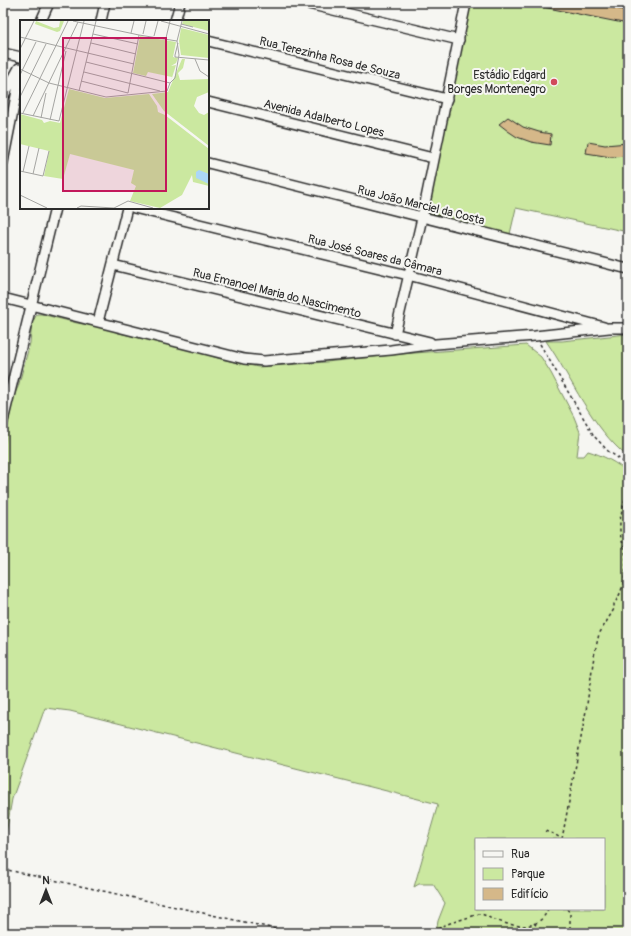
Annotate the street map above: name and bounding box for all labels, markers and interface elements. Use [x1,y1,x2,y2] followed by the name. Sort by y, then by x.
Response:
[20,20,209,209] inset map
[258,34,402,83] street label: Rua Terezinha Rosa de Souza
[447,68,547,97] place label: Estádio Edgard Borges Montenegro
[549,77,559,87] marker: Estádio Edgard Borges Montenegro
[262,96,386,141] street label: Avenida Adalberto Lopes
[356,182,486,229] street label: Rua João Marciel da Costa
[306,232,444,280] street label: Rua José Soares da Câmara
[191,265,363,322] street label: Rua Emanoel Maria do Nascimento
[475,838,605,910] legend
[511,847,530,862] text: Rua
[511,867,545,882] text: Parque
[26,870,66,910] north arrow
[42,874,50,887] text: N
[511,887,549,902] text: Edifício

